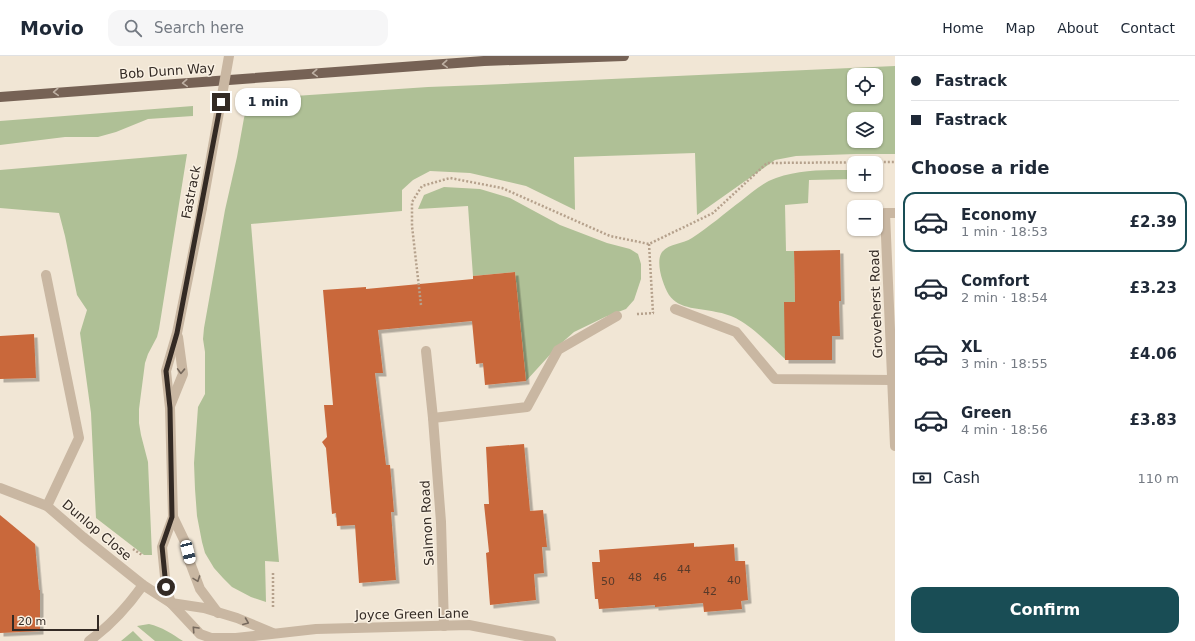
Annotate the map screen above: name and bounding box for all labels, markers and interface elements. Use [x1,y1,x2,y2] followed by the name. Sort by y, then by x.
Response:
[108,10,388,46] search box
[20,17,84,39] text: Movio
[122,17,144,39] icon: search
[154,19,244,37] text: Search here
[942,20,984,36] text: Home
[1006,20,1035,36] text: Map
[1057,20,1099,36] text: About
[1121,20,1175,36] text: Contact
[442,59,448,68] one-way arrow
[119,60,216,82] street label: Bob Dunn Way
[847,68,883,236] map controls
[847,68,883,104] button: locate
[312,69,318,78] one-way arrow
[935,72,1007,90] text: Fastrack
[182,78,188,87] one-way arrow
[53,88,59,97] one-way arrow
[235,88,301,116] callout: 1 min
[212,93,230,111] route end
[248,94,288,109] text: 1 min
[935,111,1007,129] text: Fastrack
[847,112,883,148] button: layers
[847,156,883,192] button: +
[911,157,1050,178] text: Choose a ride
[178,164,204,220] street label: Fastrack
[847,200,883,236] button: −
[913,204,949,240] icon: car
[961,206,1037,224] text: Economy
[1130,213,1177,231] text: £2.39
[961,224,1048,239] text: 1 min · 18:53
[867,249,885,359] street label: Groveherst Road
[913,270,949,306] icon: car
[961,272,1029,290] text: Comfort
[1130,279,1177,297] text: £3.23
[961,290,1048,305] text: 2 min · 18:54
[913,336,949,372] icon: car
[961,338,982,356] text: XL
[1130,345,1177,363] text: £4.06
[961,356,1048,371] text: 3 min · 18:55
[177,368,186,375] one-way arrow
[913,402,949,438] icon: car
[961,404,1012,422] text: Green
[1130,411,1177,429] text: £3.83
[961,422,1048,437] text: 4 min · 18:56
[911,467,933,489] icon: cash
[943,469,980,487] text: Cash
[1137,471,1179,486] text: 110 m
[417,480,437,566] street label: Salmon Road
[59,497,135,563] street label: Dunlop Close
[179,539,197,565] car
[677,563,691,576] house number: 44
[628,571,642,584] house number: 48
[653,571,667,584] house number: 46
[727,574,741,587] house number: 40
[601,575,615,588] house number: 50
[192,576,200,583] one-way arrow
[157,578,175,596] route start
[703,585,717,598] house number: 42
[911,587,1179,633] button: Confirm
[354,606,469,623] street label: Joyce Green Lane
[12,613,99,632] scale bar
[18,615,46,628] text: 20 m
[241,617,249,625] one-way arrow
[193,627,200,634] one-way arrow

